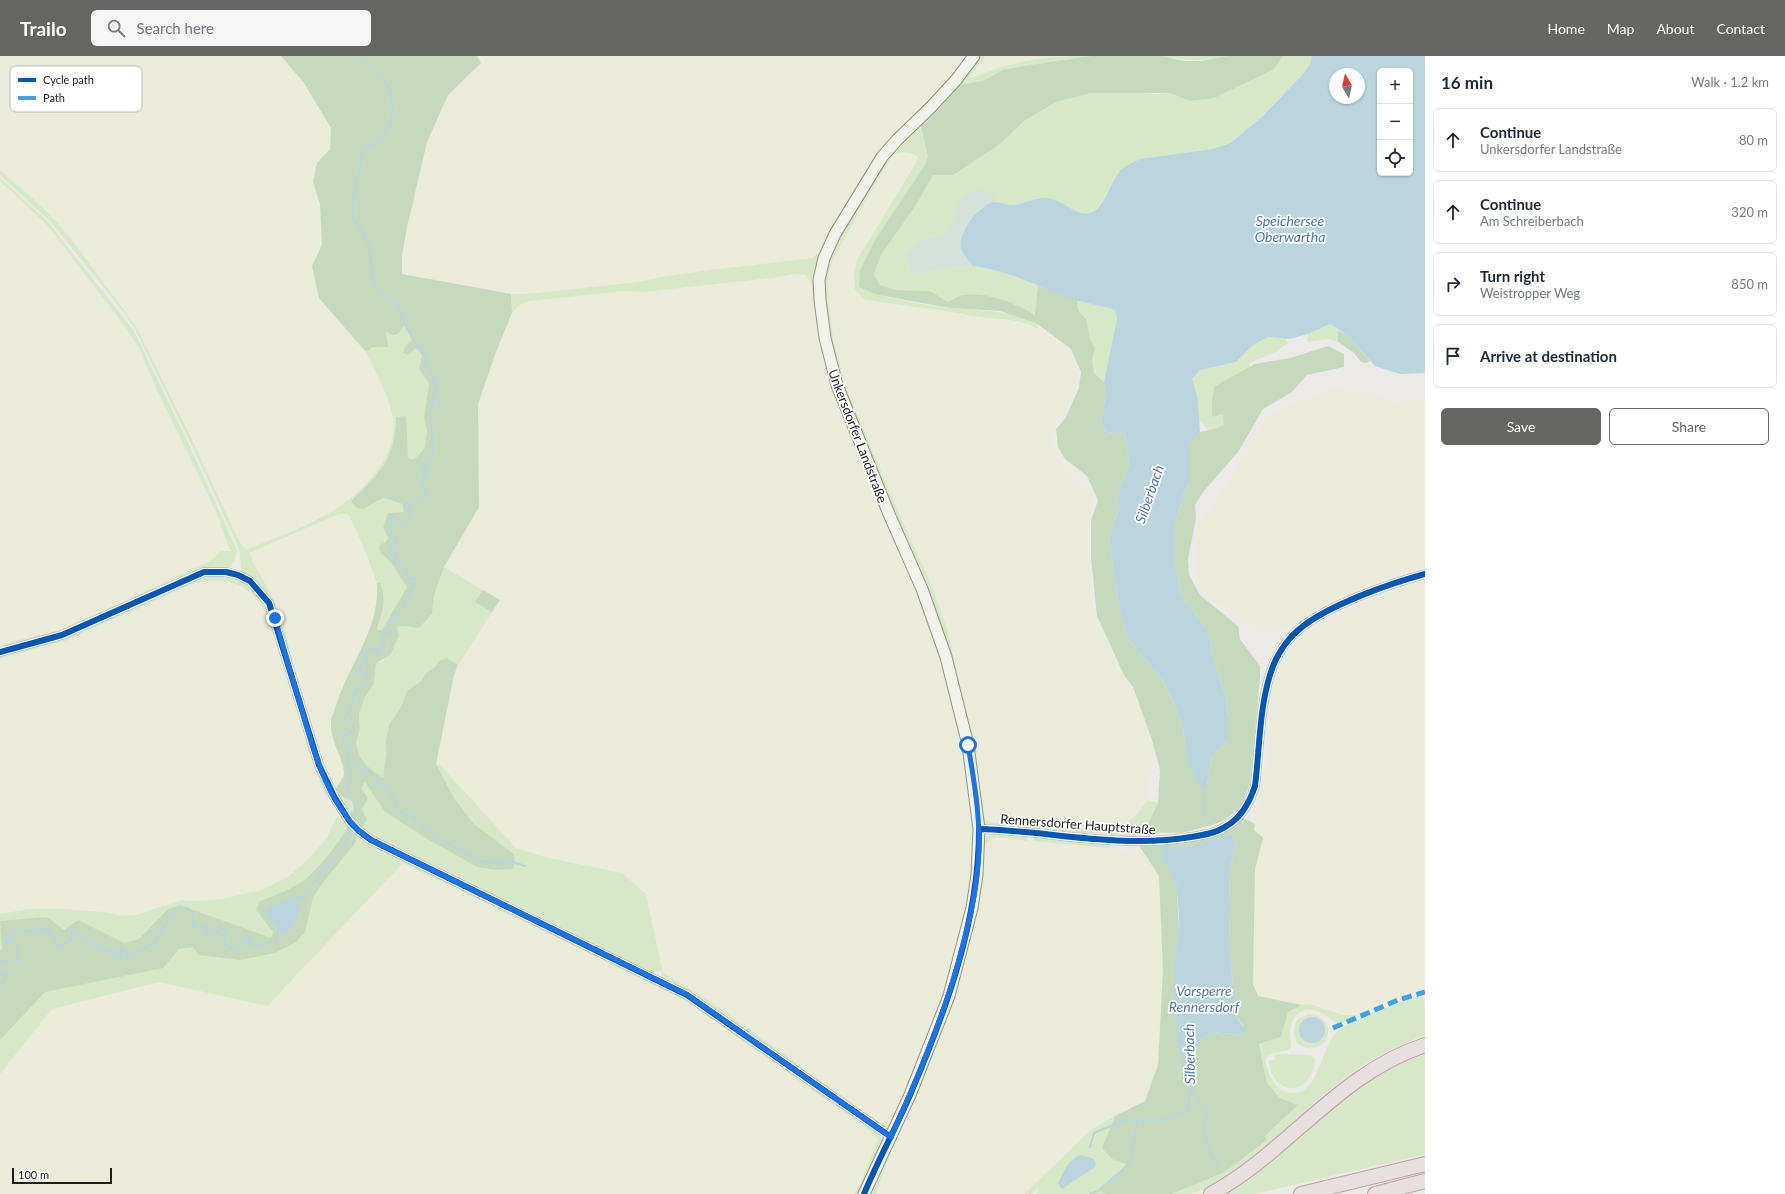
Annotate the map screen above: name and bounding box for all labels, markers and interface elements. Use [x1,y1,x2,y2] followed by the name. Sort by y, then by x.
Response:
[91,10,371,46] search box
[20,17,67,40] text: Trailo
[105,17,127,39] icon: search
[137,19,214,37] text: Search here
[1547,20,1585,37] text: Home
[1607,20,1634,37] text: Map
[1656,20,1694,37] text: About
[1716,20,1765,37] text: Contact
[10,66,142,112] legend
[1329,68,1365,104] north arrow
[1377,68,1413,176] map controls
[1377,68,1413,104] button: +
[1441,72,1493,93] text: 16 min
[43,73,94,86] text: Cycle path
[1691,74,1769,90] text: Walk · 1.2 km
[43,91,65,104] text: Path
[1377,104,1413,140] button: −
[1480,123,1541,141] text: Continue
[1442,129,1464,151] icon: ahead
[1739,132,1768,148] text: 80 m
[1377,140,1413,176] button: locate
[1480,141,1622,157] text: Unkersdorfer Landstraße
[1480,195,1541,213] text: Continue
[1442,201,1464,223] icon: ahead
[1731,204,1768,220] text: 320 m
[1255,212,1325,245] water label: Speichersee Oberwartha
[1480,213,1584,229] text: Am Schreiberbach
[1480,267,1545,285] text: Turn right
[1442,273,1464,295] icon: right
[1731,276,1768,292] text: 850 m
[1480,285,1580,301] text: Weistropper Weg
[1442,345,1464,367] icon: arrive
[1480,347,1617,365] text: Arrive at destination
[825,367,891,505] street label: Unkersdorfer Landstraße
[1441,408,1601,445] button: Save
[1609,408,1769,445] button: Share
[1131,463,1167,525] water label: Silberbach
[266,609,284,627] route end
[959,736,977,754] route start
[1000,811,1156,837] street label: Rennersdorfer Hauptstraße
[1169,982,1241,1015] water label: Vorsperre Rennersdorf
[1180,1024,1198,1084] water label: Silberbach
[12,1166,112,1185] scale bar
[18,1168,49,1181] text: 100 m

